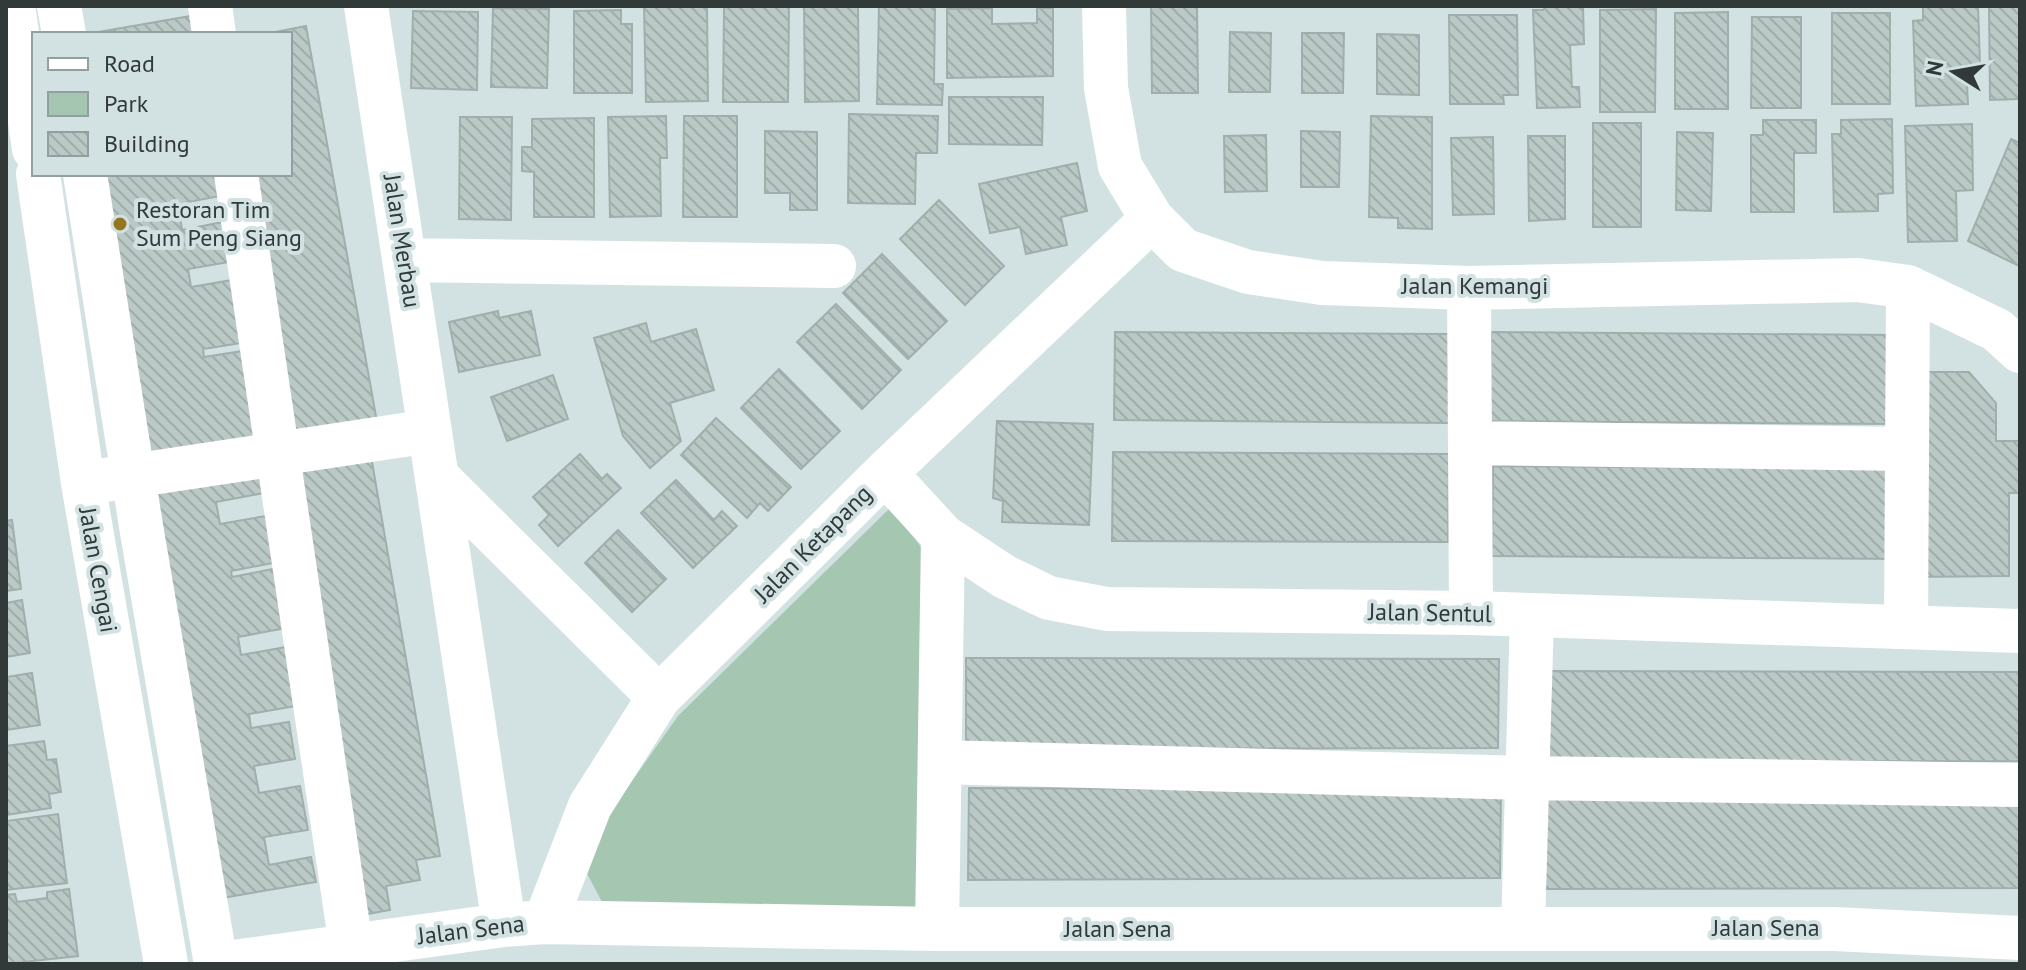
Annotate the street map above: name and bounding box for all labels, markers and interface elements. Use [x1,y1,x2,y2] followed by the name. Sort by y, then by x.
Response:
[32,32,292,176] legend
[1914,32,1994,112] north arrow
[104,48,155,79] text: Road
[1919,58,1949,78] text: N
[104,88,149,119] text: Park
[104,128,190,159] text: Building
[377,171,428,310] street label: Jalan Merbau
[136,194,302,253] place label: Restoran Tim Sum Peng Siang
[111,215,129,233] marker: Restoran Tim Sum Peng Siang
[1401,270,1548,301] street label: Jalan Kemangi
[747,478,878,610] street label: Jalan Ketapang
[72,504,125,635] street label: Jalan Cengai
[1367,596,1492,629] street label: Jalan Sentul
[415,908,526,952] street label: Jalan Sena
[1711,912,1820,943] street label: Jalan Sena
[1063,913,1172,944] street label: Jalan Sena

